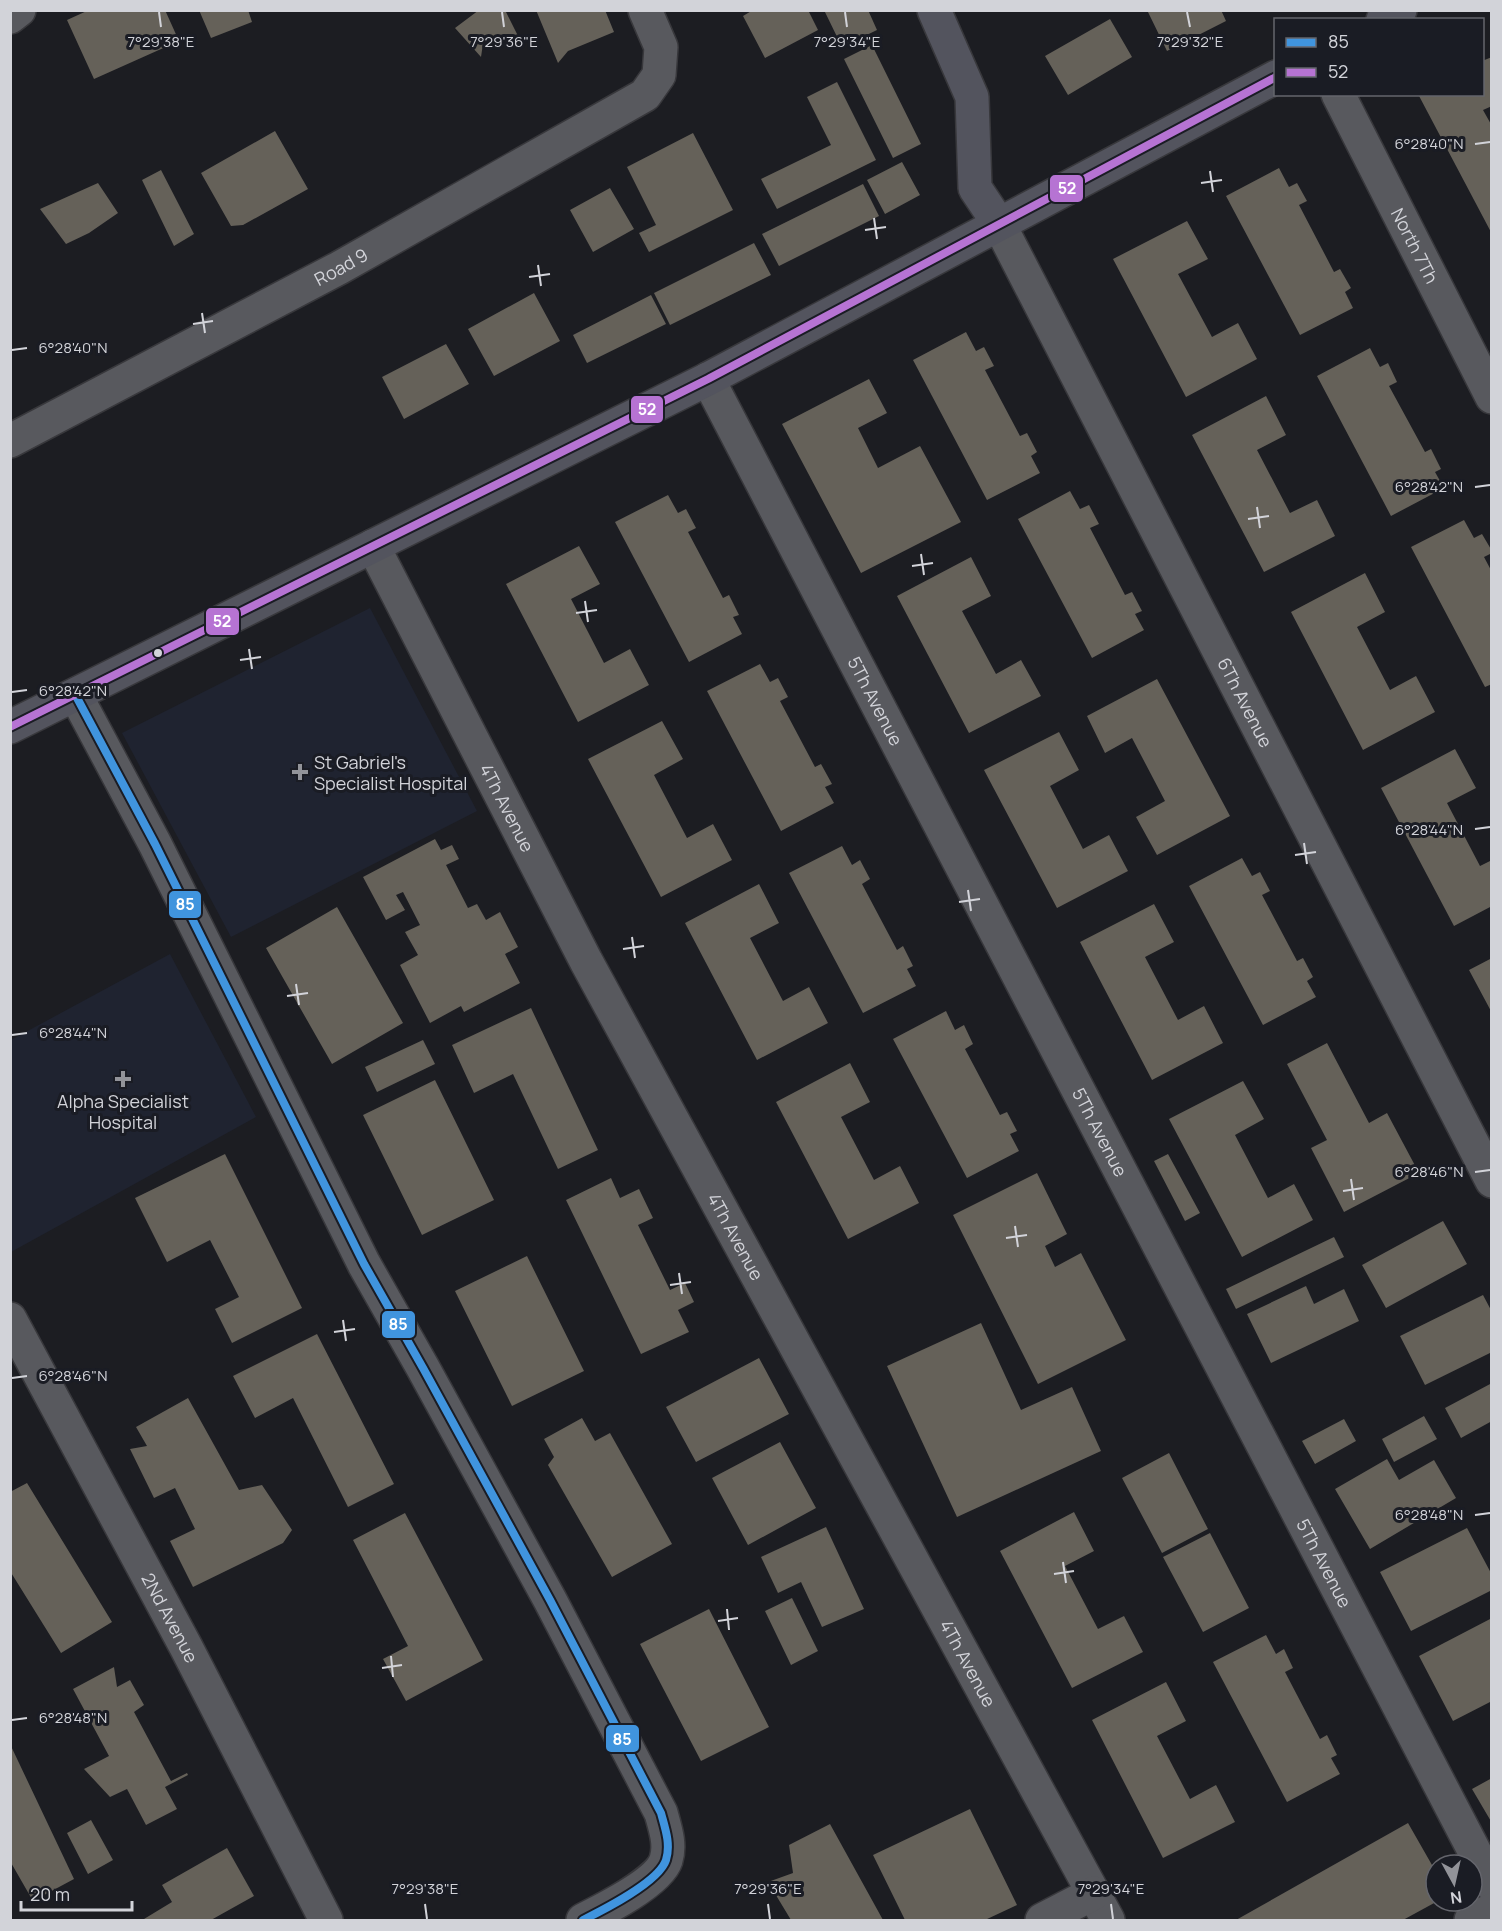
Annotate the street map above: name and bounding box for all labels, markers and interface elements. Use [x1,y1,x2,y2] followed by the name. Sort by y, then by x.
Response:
[1274,18,1484,96] legend
[1328,29,1349,53] text: 85
[128,31,194,52] text: 7°29'38"E
[470,31,538,52] text: 7°29'36"E
[814,31,880,52] text: 7°29'34"E
[1157,31,1223,52] text: 7°29'32"E
[1328,59,1348,83] text: 52
[1395,133,1463,154] text: 6°28'40"N
[1049,174,1084,203] line badge: 52
[1058,177,1076,199] text: 52
[1386,204,1444,287] street label: North 7Th
[310,242,372,291] street label: Road 9
[39,337,107,358] text: 6°28'40"N
[630,395,664,424] line badge: 52
[638,398,656,420] text: 52
[1395,476,1463,497] text: 6°28'42"N
[205,607,240,636] line badge: 52
[213,610,231,632] text: 52
[152,647,164,659] unlabelled marker
[843,652,909,750] street label: 5Th Avenue
[1212,653,1278,751] street label: 6Th Avenue
[39,680,107,701] text: 6°28'42"N
[314,750,467,795] place label: St Gabriel's Specialist Hospital
[475,759,540,856] street label: 4Th Avenue
[291,763,309,781] marker: St Gabriel's Specialist Hospital
[1395,819,1463,840] text: 6°28'44"N
[168,890,202,919] line badge: 85
[175,893,195,915] text: 85
[39,1022,107,1043] text: 6°28'44"N
[114,1070,132,1088] marker: Alpha Specialist Hospital
[1067,1083,1133,1181] street label: 5Th Avenue
[57,1089,189,1134] place label: Alpha Specialist Hospital
[1394,1161,1464,1182] text: 6°28'46"N
[702,1188,769,1284] street label: 4Th Avenue
[381,1310,416,1339] line badge: 85
[388,1313,408,1335] text: 85
[38,1365,108,1386] text: 6°28'46"N
[1395,1504,1463,1525] text: 6°28'48"N
[1291,1515,1358,1612] street label: 5Th Avenue
[136,1569,204,1667] street label: 2Nd Avenue
[935,1615,1002,1711] street label: 4Th Avenue
[39,1707,107,1728] text: 6°28'48"N
[605,1724,640,1753] line badge: 85
[612,1728,632,1750] text: 85
[1424,1853,1484,1913] north arrow
[21,1874,132,1912] scale bar
[392,1878,458,1899] text: 7°29'38"E
[734,1878,802,1899] text: 7°29'36"E
[1078,1878,1144,1899] text: 7°29'34"E
[30,1882,70,1906] text: 20 m
[1449,1886,1463,1910] text: N

